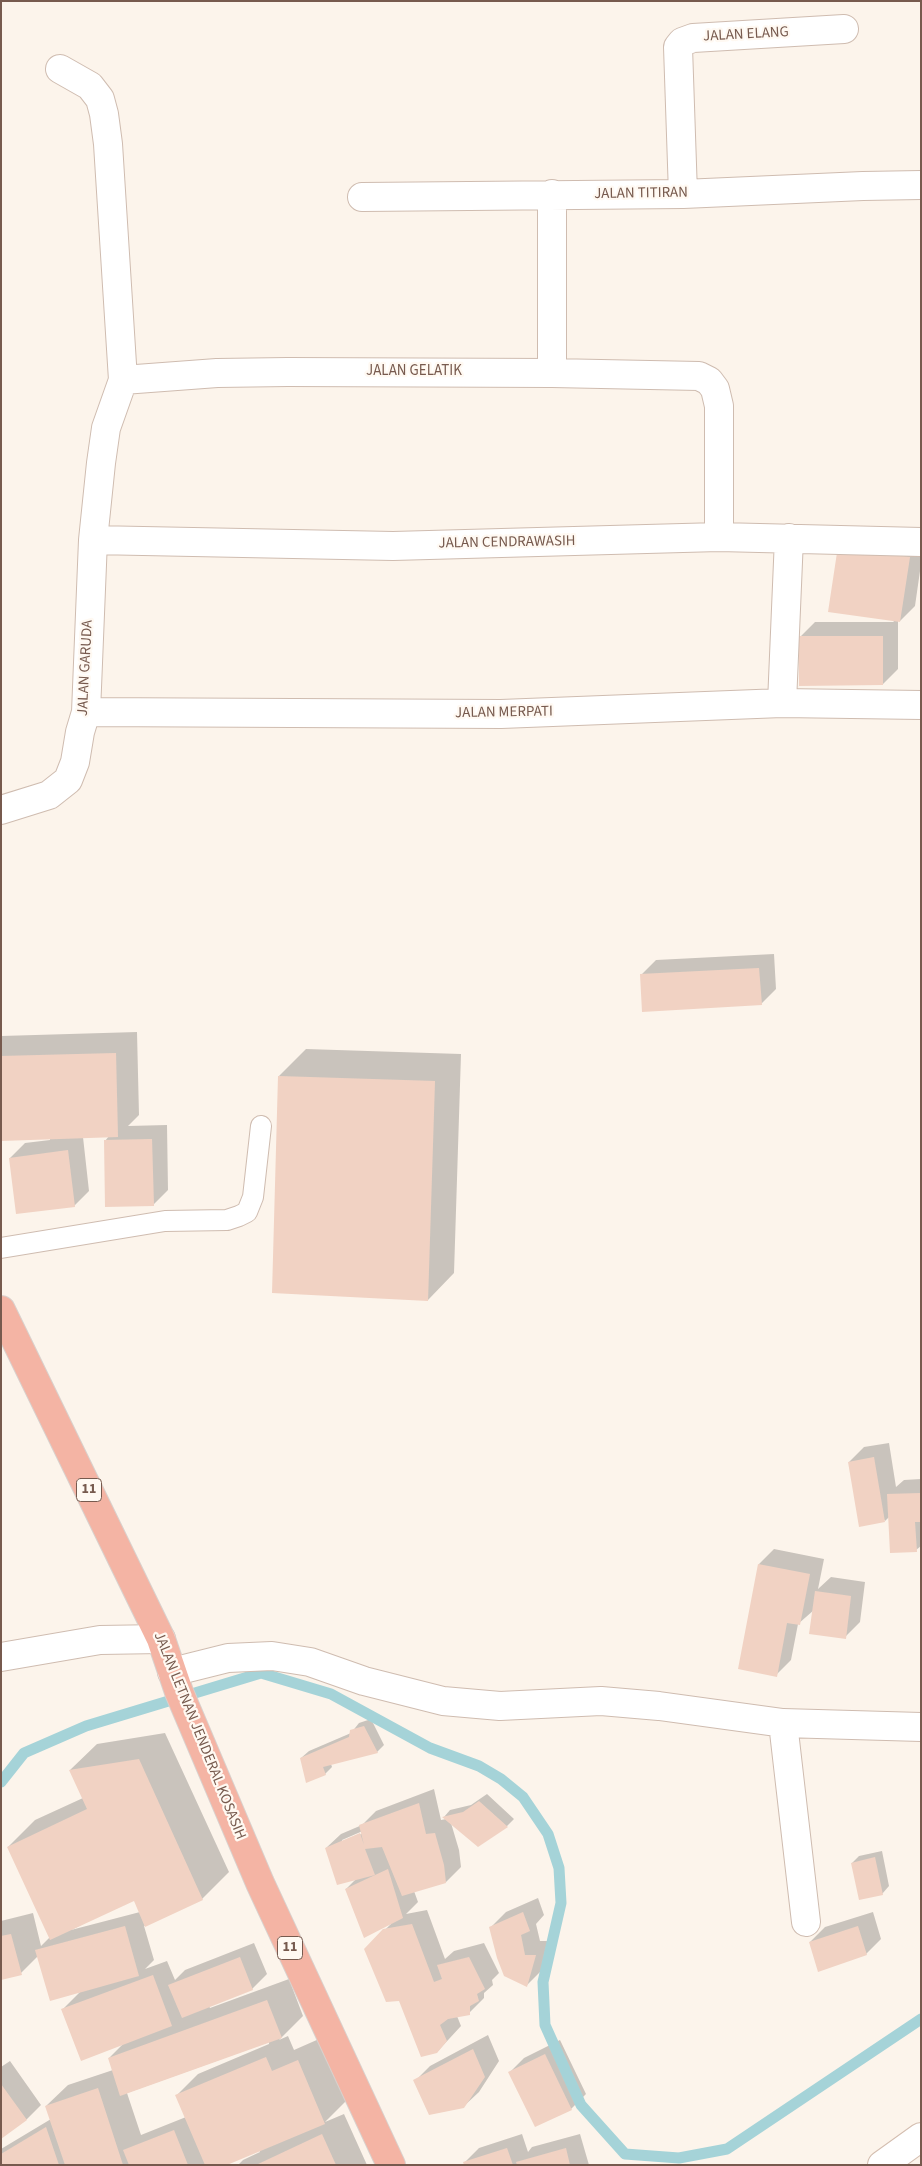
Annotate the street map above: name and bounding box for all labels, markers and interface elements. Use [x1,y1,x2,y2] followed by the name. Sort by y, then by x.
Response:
[703,24,789,46] street label: JALAN ELANG
[594,184,688,204] street label: JALAN TITIRAN
[366,363,462,381] street label: JALAN GELATIK
[438,533,576,553] street label: JALAN CENDRAWASIH
[74,619,98,717] street label: JALAN GARUDA
[455,703,553,723] street label: JALAN MERPATI
[76,1478,102,1502] road number: 11
[149,1630,249,1842] street label: JALAN LETNAN JENDERAL KOSASIH
[278,1936,302,1960] road number: 11

